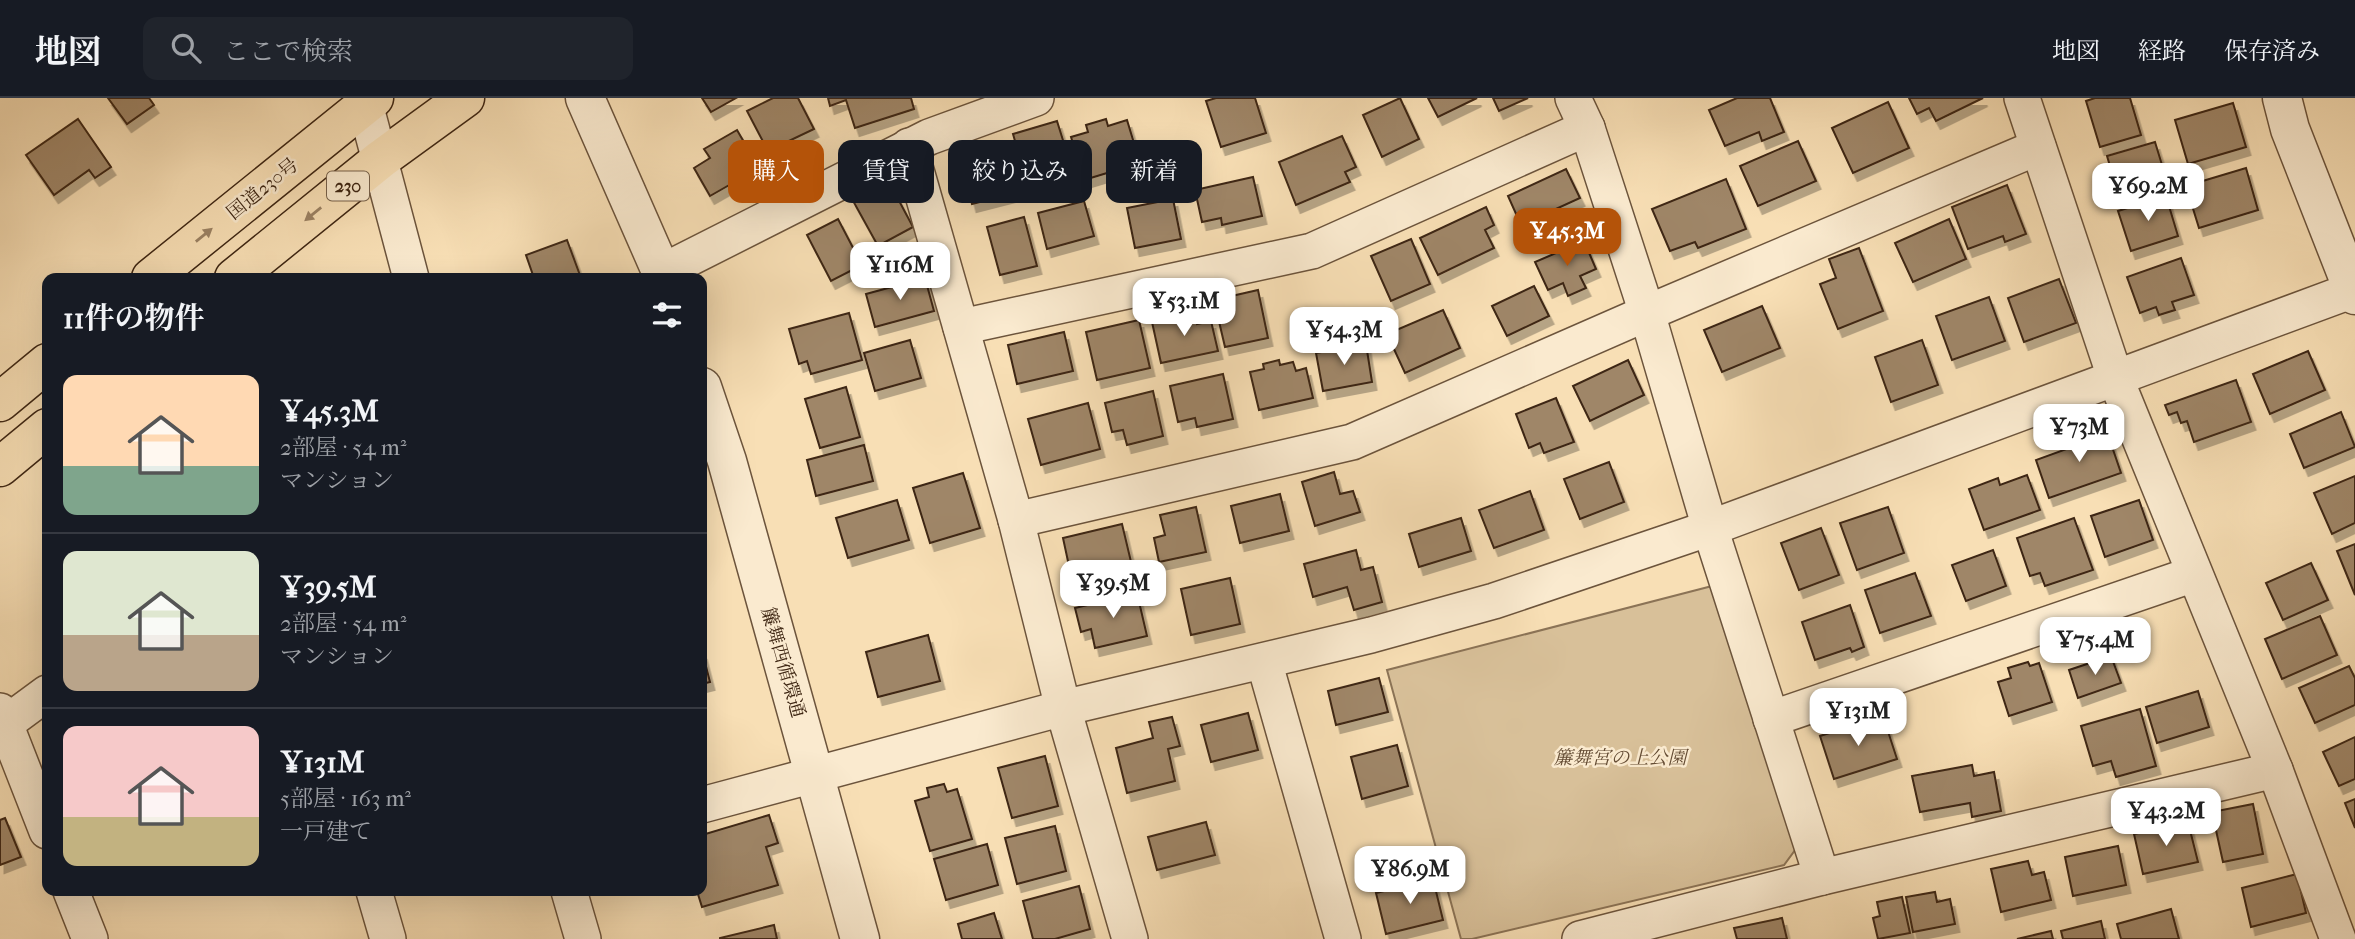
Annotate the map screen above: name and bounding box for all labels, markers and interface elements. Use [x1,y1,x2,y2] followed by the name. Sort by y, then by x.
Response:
[143,17,633,80] search box
[167,29,205,67] icon: search
[35,33,101,72] text: 地図
[223,36,353,67] text: ここで検索
[2052,37,2100,65] text: 地図
[2138,37,2186,65] text: 経路
[2224,37,2320,65] text: 保存済み
[728,140,824,203] chip: 購入
[838,140,934,203] chip: 賃貸
[948,140,1092,203] chip: 絞り込み
[1106,140,1202,203] chip: 新着
[223,153,303,224] street label: 国道230号
[2091,164,2205,223] pin: ¥69.2M
[327,172,369,200] road number: 230
[2108,172,2188,199] text: ¥69.2M
[305,206,323,221] one-way arrow
[1510,208,1624,268] pin: ¥45.3M
[1529,217,1605,244] text: ¥45.3M
[195,228,212,243] one-way arrow
[851,242,949,302] pin: ¥116M
[866,251,934,278] text: ¥116M
[1127,278,1241,338] pin: ¥53.1M
[1149,287,1219,314] text: ¥53.1M
[648,296,686,334] icon: filters
[63,301,204,336] text: 11件の物件
[1287,308,1401,367] pin: ¥54.3M
[1306,316,1382,343] text: ¥54.3M
[280,394,379,429] text: ¥45.3M
[119,403,203,487] icon: home
[2038,404,2120,464] pin: ¥73M
[2049,413,2109,440] text: ¥73M
[280,434,406,461] text: 2部屋 · 54 m²
[280,467,394,494] text: マンション
[1056,560,1170,620] pin: ¥39.5M
[1076,569,1150,596] text: ¥39.5M
[280,570,376,605] text: ¥39.5M
[119,579,203,663] icon: home
[757,604,809,720] street label: 簾舞西循環通
[280,610,406,637] text: 2部屋 · 54 m²
[2038,618,2152,677] pin: ¥75.4M
[2056,626,2134,653] text: ¥75.4M
[280,643,394,670] text: マンション
[1809,688,1907,748] pin: ¥131M
[1826,697,1890,724] text: ¥131M
[280,745,365,780] text: ¥131M
[1553,747,1689,769] park label: 簾舞宮の上公園
[119,754,203,838] icon: home
[280,785,411,812] text: 5部屋 · 163 m²
[2109,788,2223,848] pin: ¥43.2M
[2127,797,2205,824] text: ¥43.2M
[280,818,372,845] text: 一戸建て
[1353,846,1467,906] pin: ¥86.9M
[1370,855,1450,882] text: ¥86.9M

